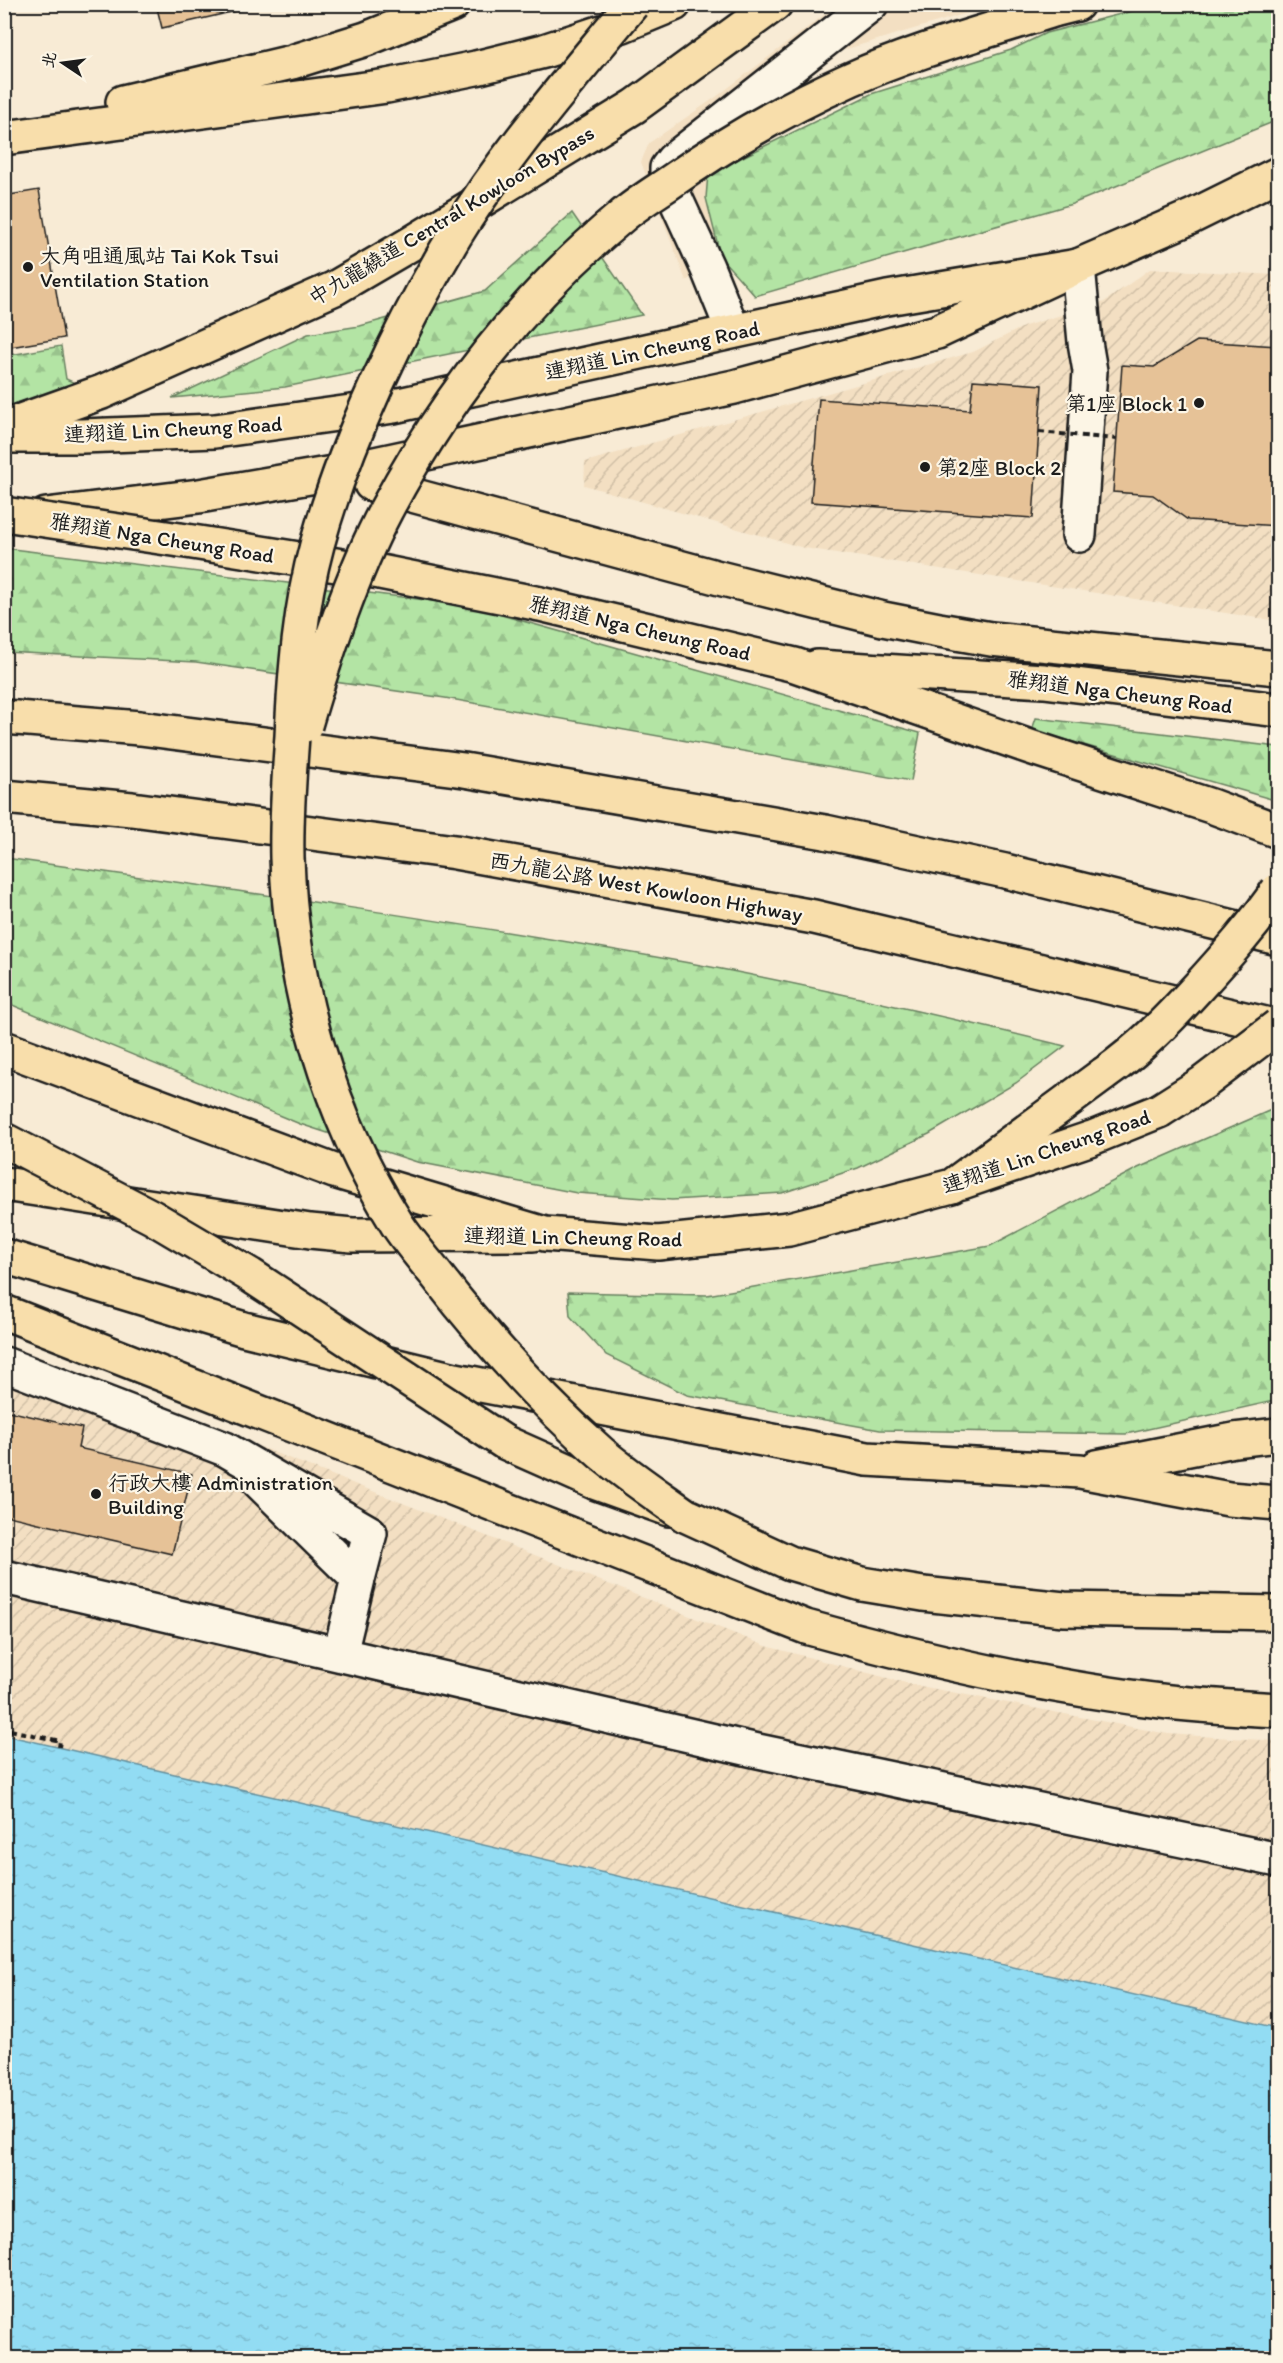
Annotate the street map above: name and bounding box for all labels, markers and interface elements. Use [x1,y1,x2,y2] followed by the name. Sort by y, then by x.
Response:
[33,33,93,93] north arrow
[38,50,60,70] text: 北
[304,120,598,310] street label: 中九龍繞道 Central Kowloon Bypass
[40,243,279,292] place label: 大角咀通風站 Tai Kok Tsui Ventilation Station
[21,260,35,274] marker: 大角咀通風站 Tai Kok Tsui Ventilation Station
[543,315,761,385] street label: 連翔道 Lin Cheung Road
[1065,391,1187,416] place label: 第1座 Block 1
[1192,396,1206,410] marker: 第1座 Block 1
[63,411,283,447] street label: 連翔道 Lin Cheung Road
[937,455,1061,480] place label: 第2座 Block 2
[918,460,932,474] marker: 第2座 Block 2
[48,508,276,568] street label: 雅翔道 Nga Cheung Road
[527,590,753,666] street label: 雅翔道 Nga Cheung Road
[1006,666,1234,718] street label: 雅翔道 Nga Cheung Road
[488,847,805,927] street label: 西九龍公路 West Kowloon Highway
[939,1104,1153,1198] street label: 連翔道 Lin Cheung Road
[464,1223,682,1251] street label: 連翔道 Lin Cheung Road
[108,1470,333,1519] place label: 行政大樓 Administration Building
[89,1487,103,1501] marker: 行政大樓 Administration Building

